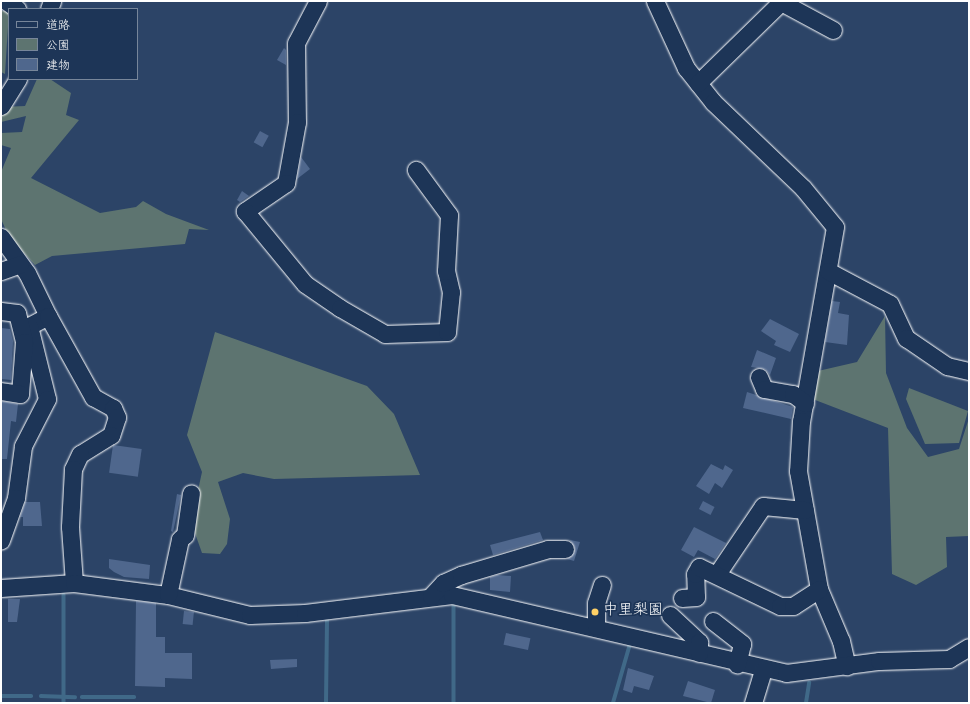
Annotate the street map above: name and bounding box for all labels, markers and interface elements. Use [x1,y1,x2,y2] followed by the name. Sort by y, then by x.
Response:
[8,8,138,80] legend
[46,20,70,34] text: 道路
[46,40,70,54] text: 公園
[46,60,70,74] text: 建物
[603,603,663,621] place label: 中里梨園
[590,607,600,617] marker: 中里梨園

